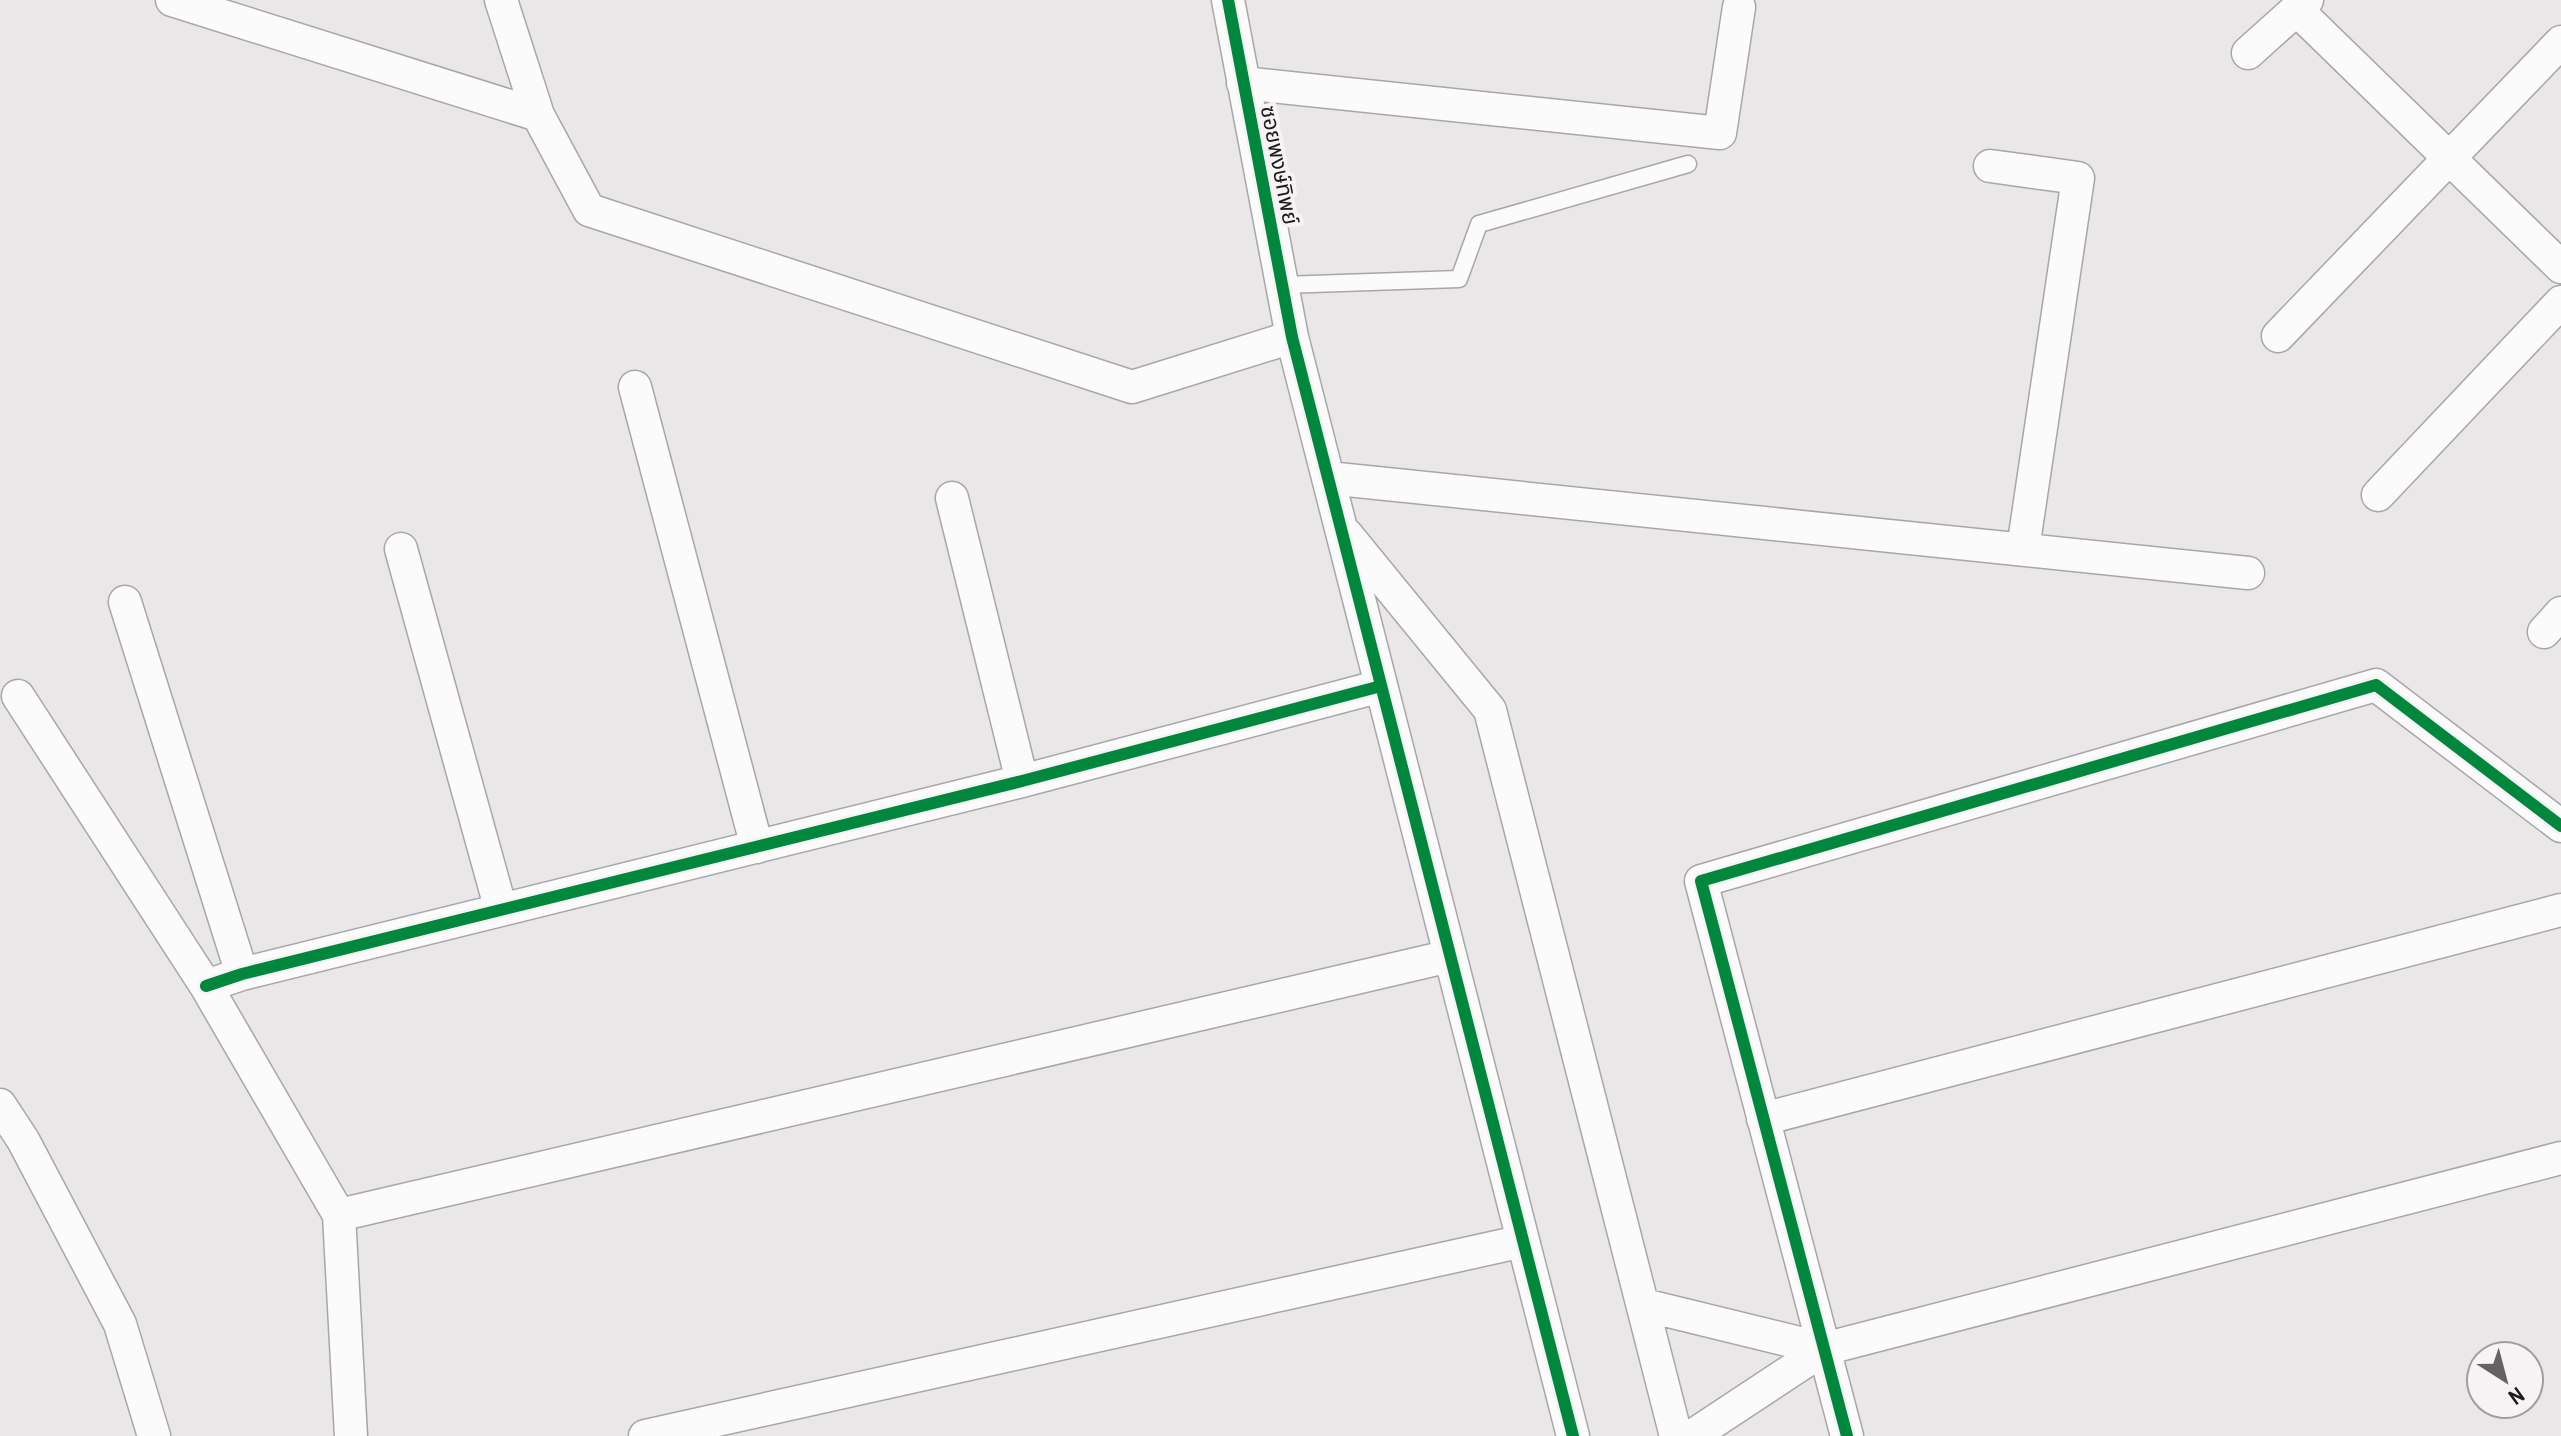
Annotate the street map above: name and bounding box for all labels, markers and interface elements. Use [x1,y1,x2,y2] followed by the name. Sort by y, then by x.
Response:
[1254,103,1306,227] street label: ซอยพงษ์ทิพย์
[2465,1340,2545,1420] north arrow
[2503,1380,2531,1412] text: N

